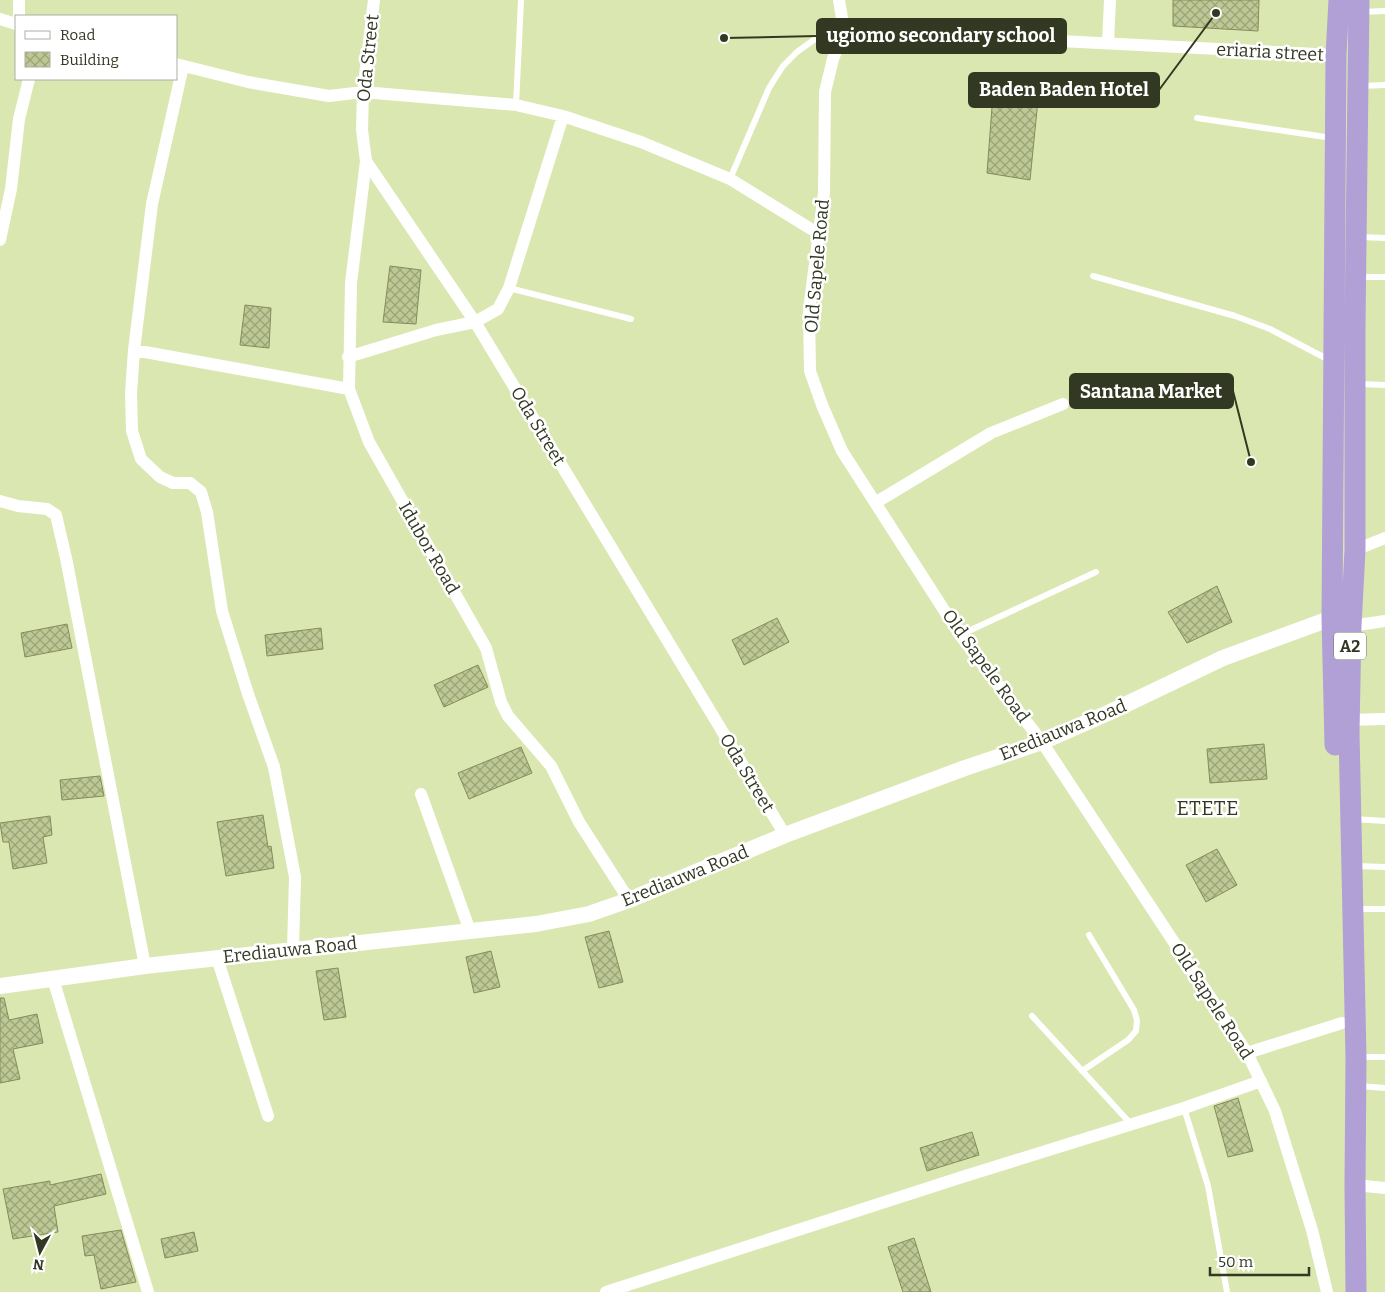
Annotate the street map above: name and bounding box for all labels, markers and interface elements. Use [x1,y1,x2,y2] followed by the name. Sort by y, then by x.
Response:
[352,13,384,103] street label: Oda Street
[15,15,178,80] legend
[817,19,1066,53] callout: ugiomo secondary school
[827,24,1056,47] text: ugiomo secondary school
[60,26,95,44] text: Road
[1216,38,1325,66] street label: eriaria street
[60,51,119,69] text: Building
[969,73,1159,107] callout: Baden Baden Hotel
[979,78,1149,101] text: Baden Baden Hotel
[800,198,834,334] street label: Old Sapele Road
[1070,374,1233,408] callout: Santana Market
[1080,380,1223,403] text: Santana Market
[506,383,570,470] street label: Oda Street
[394,498,464,598] street label: Idubor Road
[938,605,1035,727] street label: Old Sapele Road
[1334,632,1366,659] road number: A2
[996,694,1130,765] street label: Erediauwa Road
[715,730,779,817] street label: Oda Street
[1176,796,1240,820] district label: ETETE
[618,840,752,911] street label: Erediauwa Road
[222,932,358,968] street label: Erediauwa Road
[1166,939,1258,1064] street label: Old Sapele Road
[15,1227,65,1277] north arrow
[1210,1244,1309,1276] scale bar
[1218,1253,1254,1271] text: 50 m
[32,1255,45,1274] text: N

